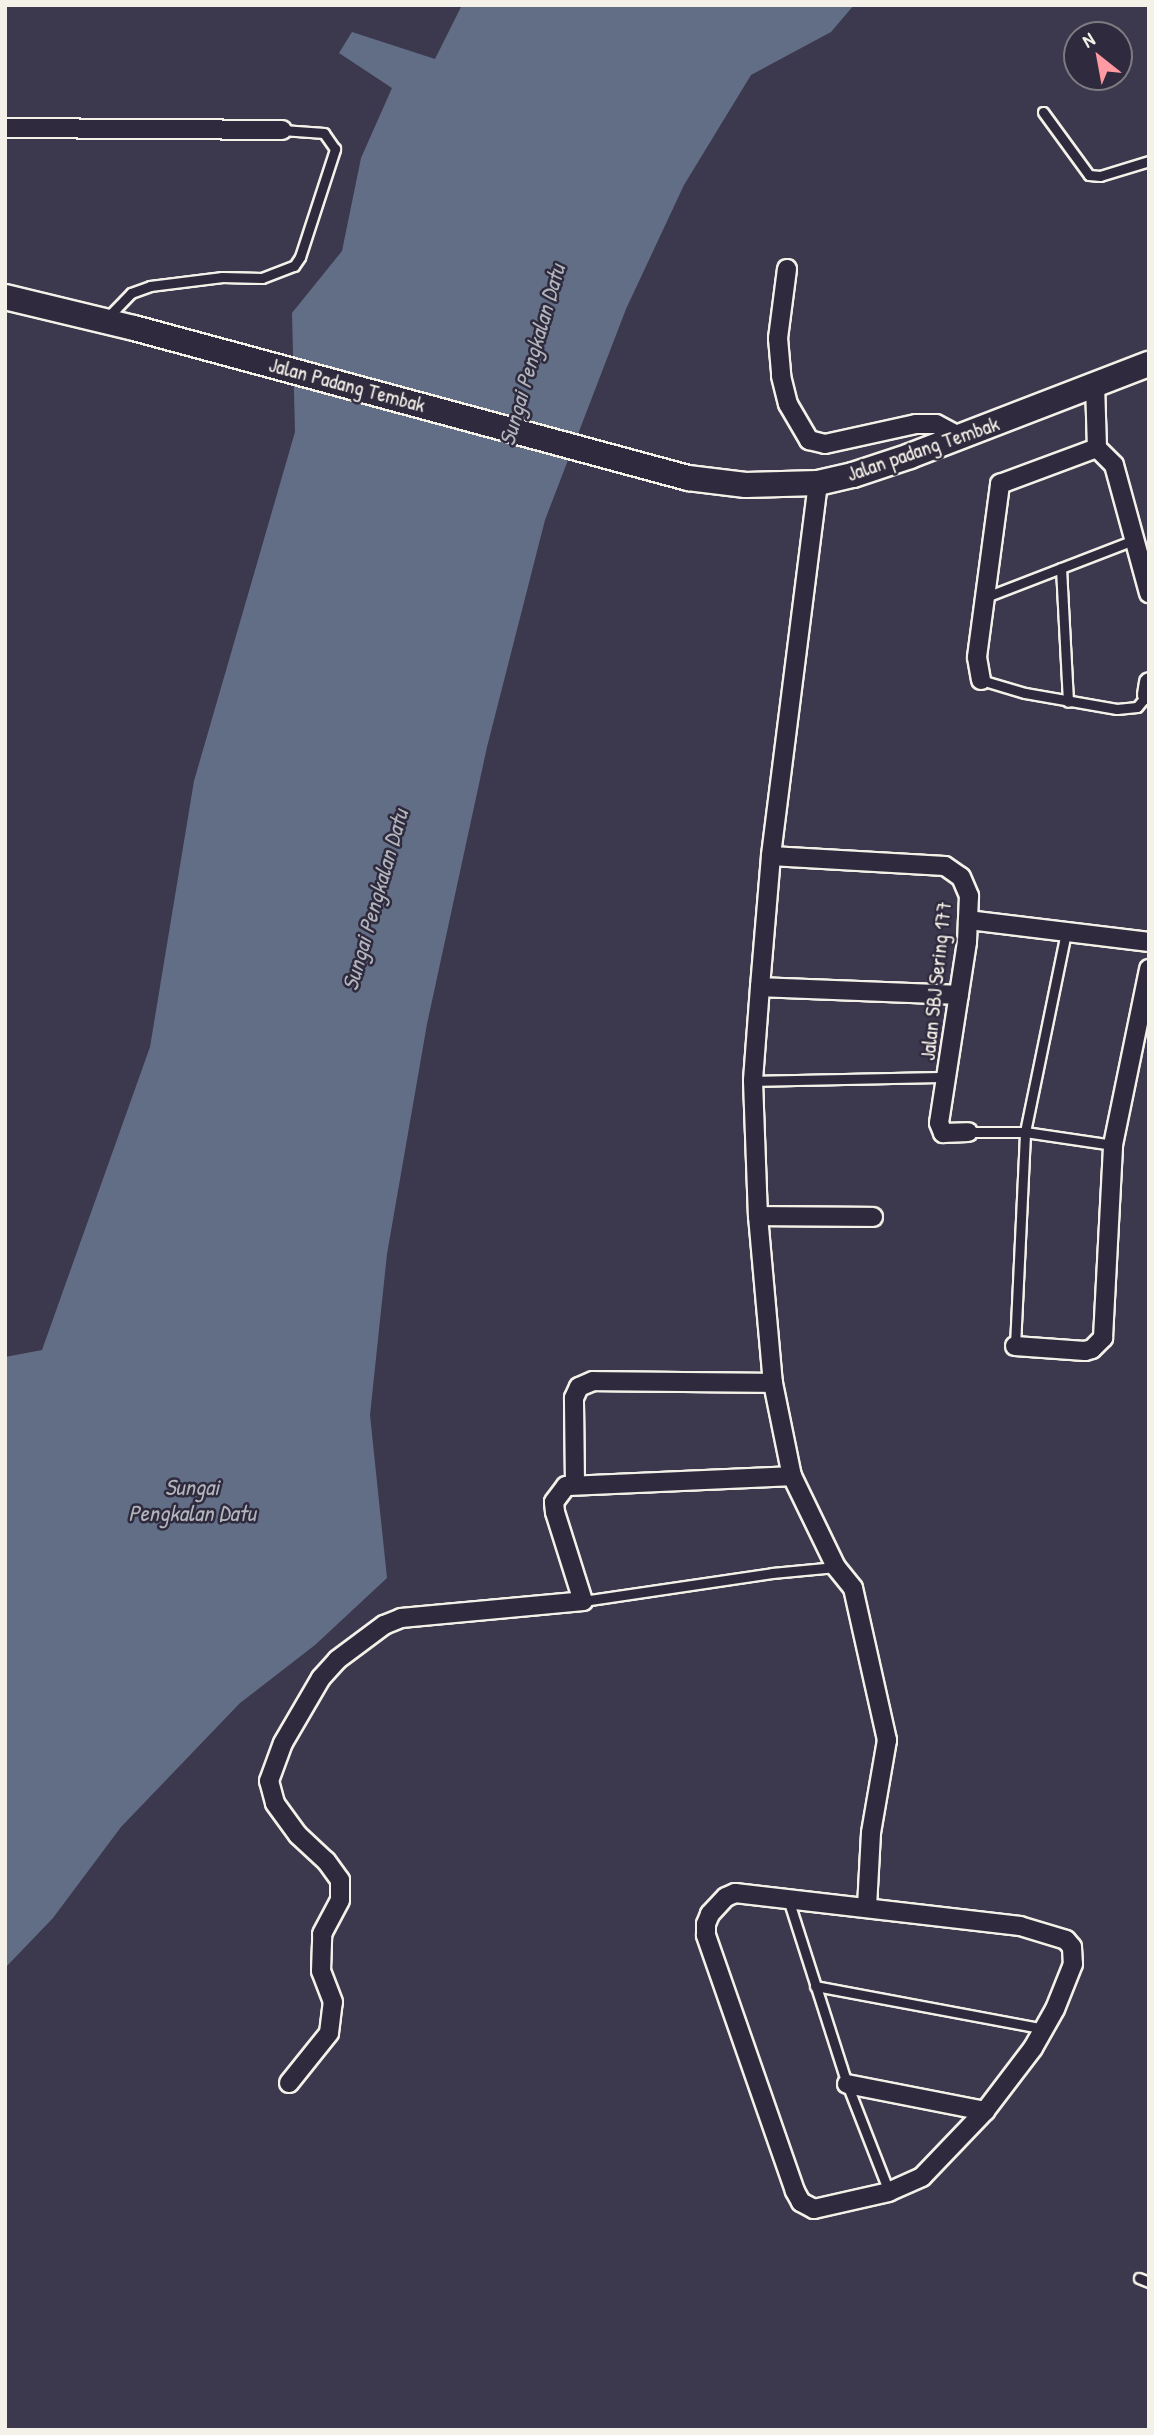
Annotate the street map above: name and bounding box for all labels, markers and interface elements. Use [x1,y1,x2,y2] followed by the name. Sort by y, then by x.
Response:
[1063,21,1133,91] north arrow
[1077,26,1099,53] text: N
[493,261,571,449] water label: Sungai Pengkalan Datu
[266,352,428,418] street label: Jalan Padang Tembak
[843,411,1003,487] street label: Jalan padang Tembak
[336,806,414,994] water label: Sungai Pengkalan Datu
[915,900,957,1062] street label: Jalan SBJ Sering 177
[128,1473,256,1527] water label: Sungai Pengkalan Datu

